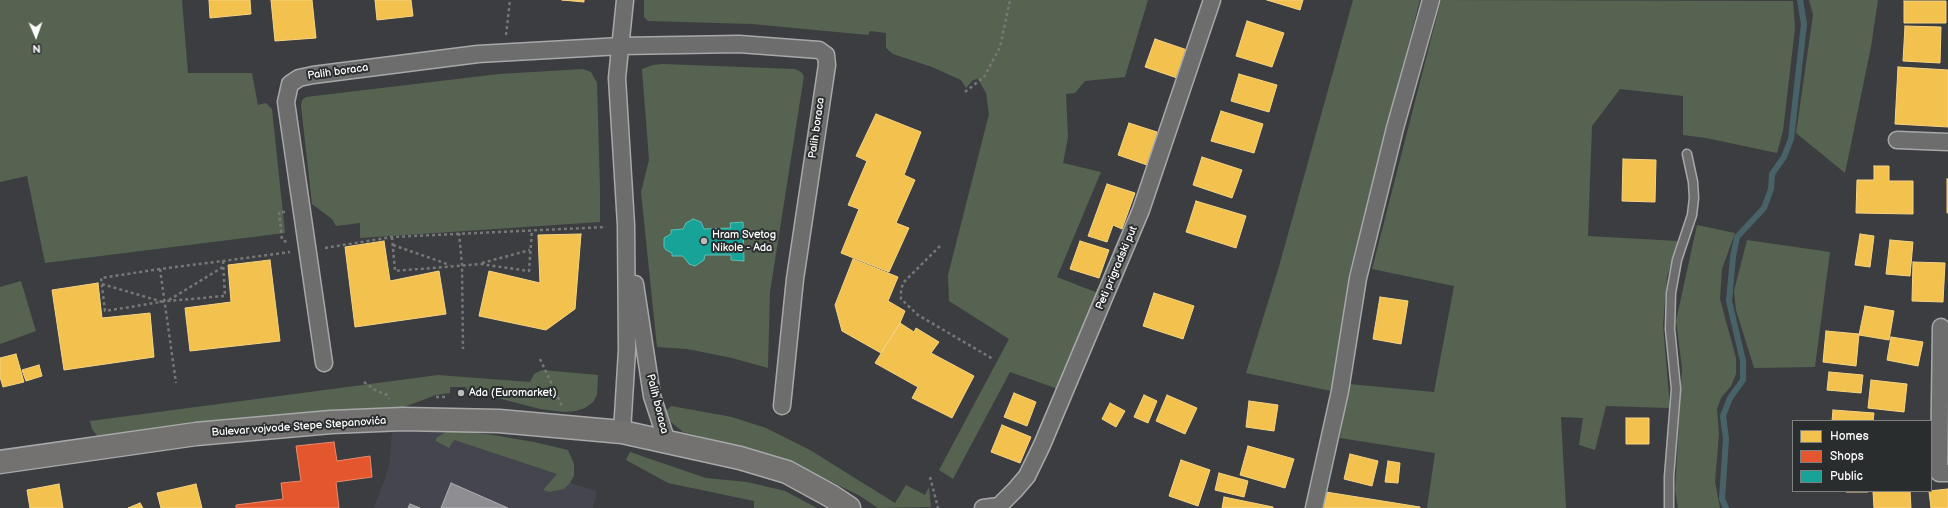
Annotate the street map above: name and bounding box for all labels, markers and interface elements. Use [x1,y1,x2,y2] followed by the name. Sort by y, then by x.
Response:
[16,16,56,56] north arrow
[32,42,41,55] text: N
[307,61,369,83] street label: Palih boraca
[806,97,828,159] street label: Palih boraca
[1093,224,1141,312] street label: Peti prigradski put
[712,228,776,254] place label: Hram Svetog Nikole - Ada
[699,236,709,246] marker: Hram Svetog Nikole - Ada
[643,373,671,435] street label: Palih boraca
[469,386,557,400] place label: Ada (Euromarket)
[456,388,466,398] marker: Ada (Euromarket)
[211,414,387,440] street label: Bulevar vojvode Stepe Stepanovića
[1792,420,1932,492] legend
[1830,429,1869,444] text: Homes
[1830,449,1864,464] text: Shops
[1830,469,1863,484] text: Public

